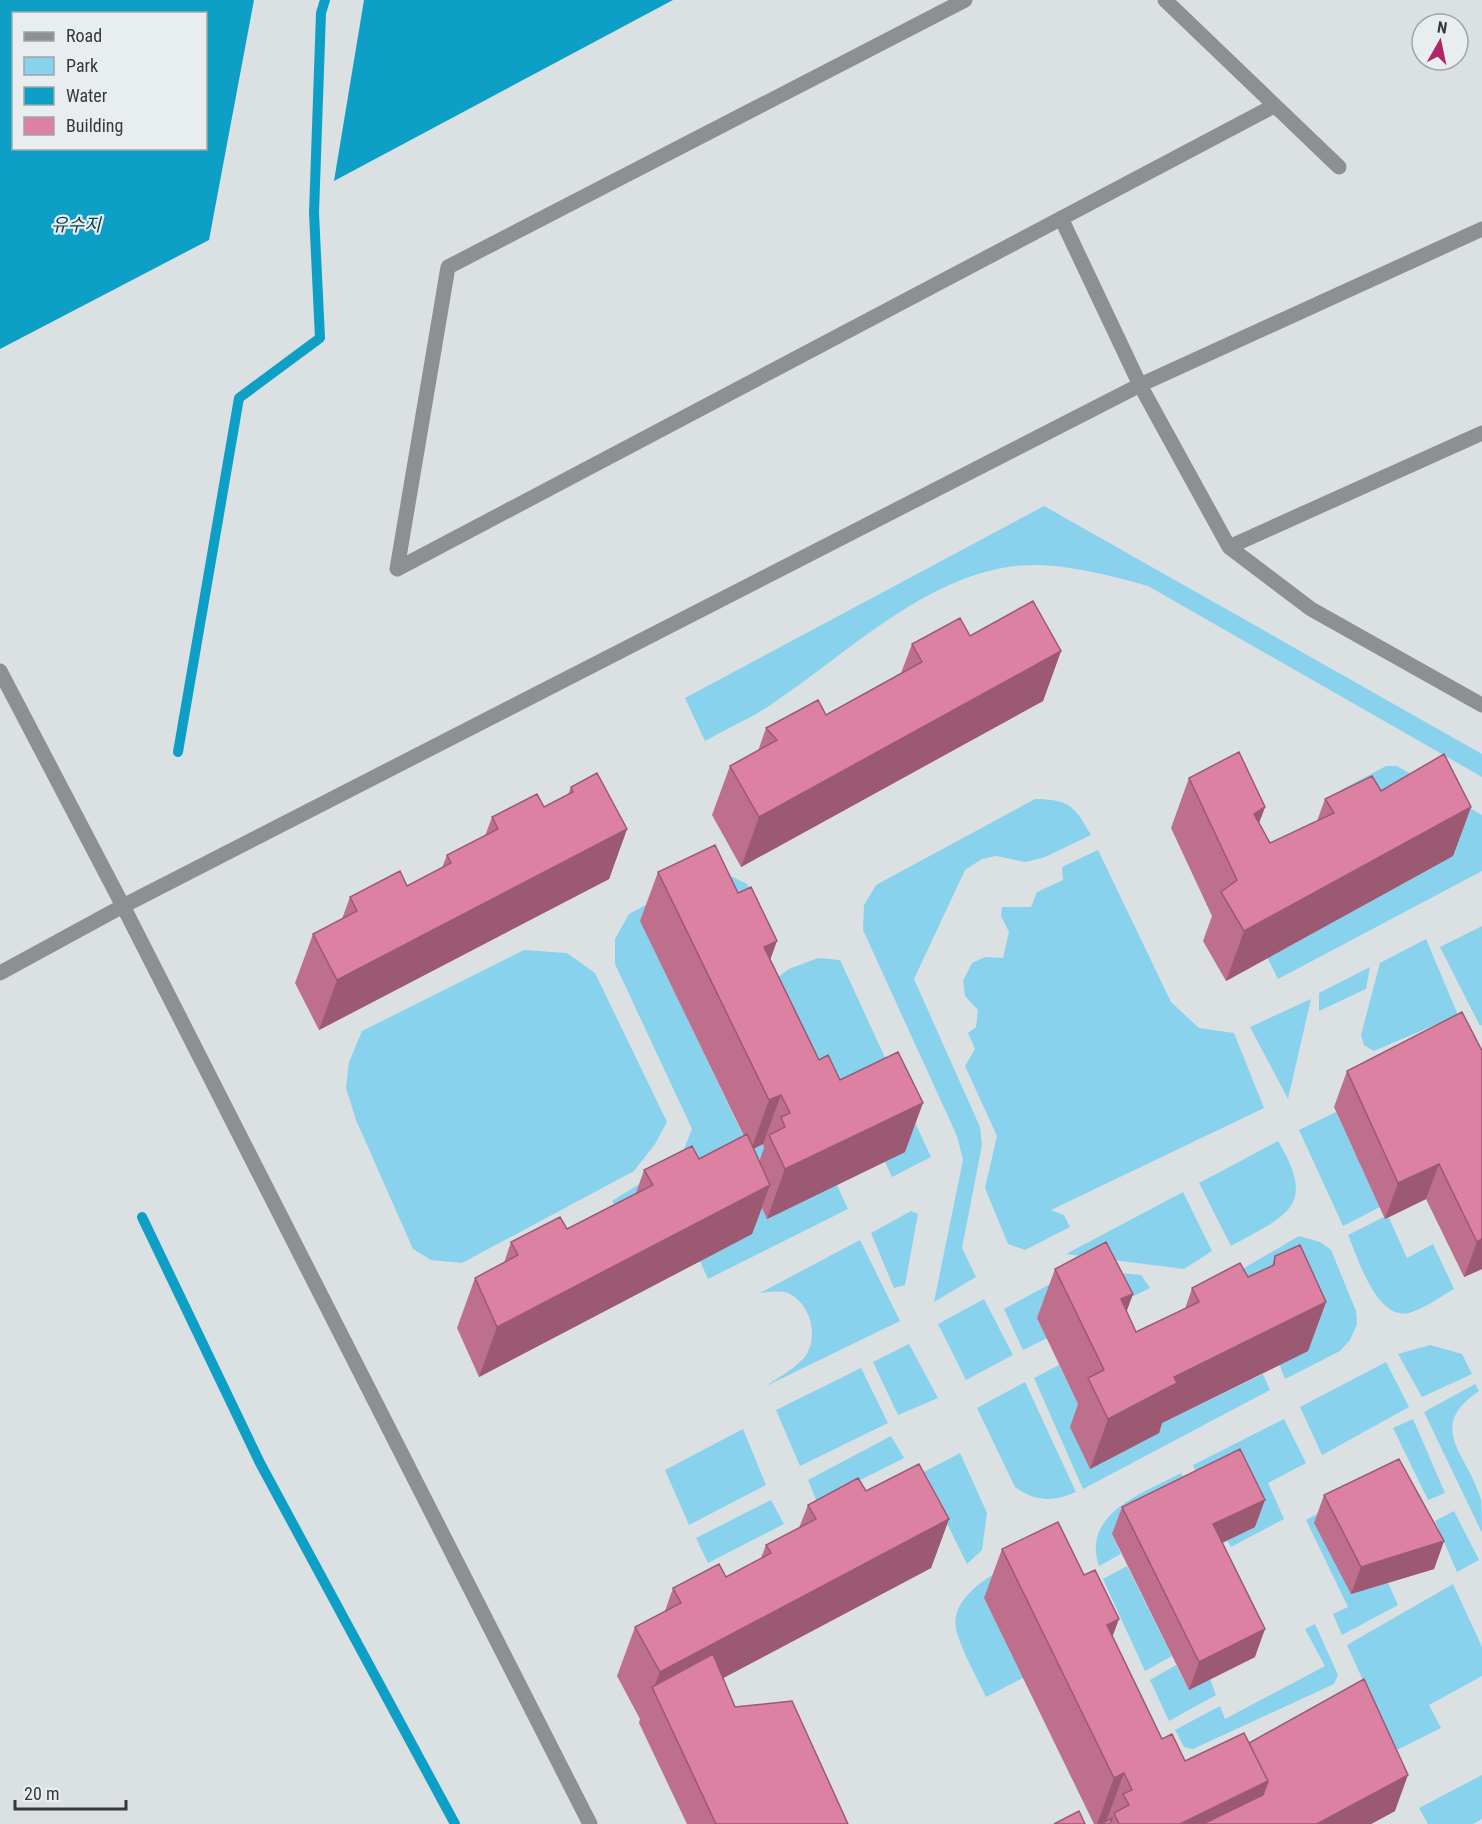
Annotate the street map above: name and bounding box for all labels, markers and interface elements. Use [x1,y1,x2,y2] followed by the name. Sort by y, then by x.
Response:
[12,12,207,150] legend
[1410,12,1470,72] north arrow
[1436,18,1449,38] text: N
[66,25,102,46] text: Road
[66,55,98,76] text: Park
[66,85,108,106] text: Water
[66,115,123,136] text: Building
[51,214,102,235] water label: 유수지
[15,1773,126,1811] scale bar
[24,1783,59,1804] text: 20 m

